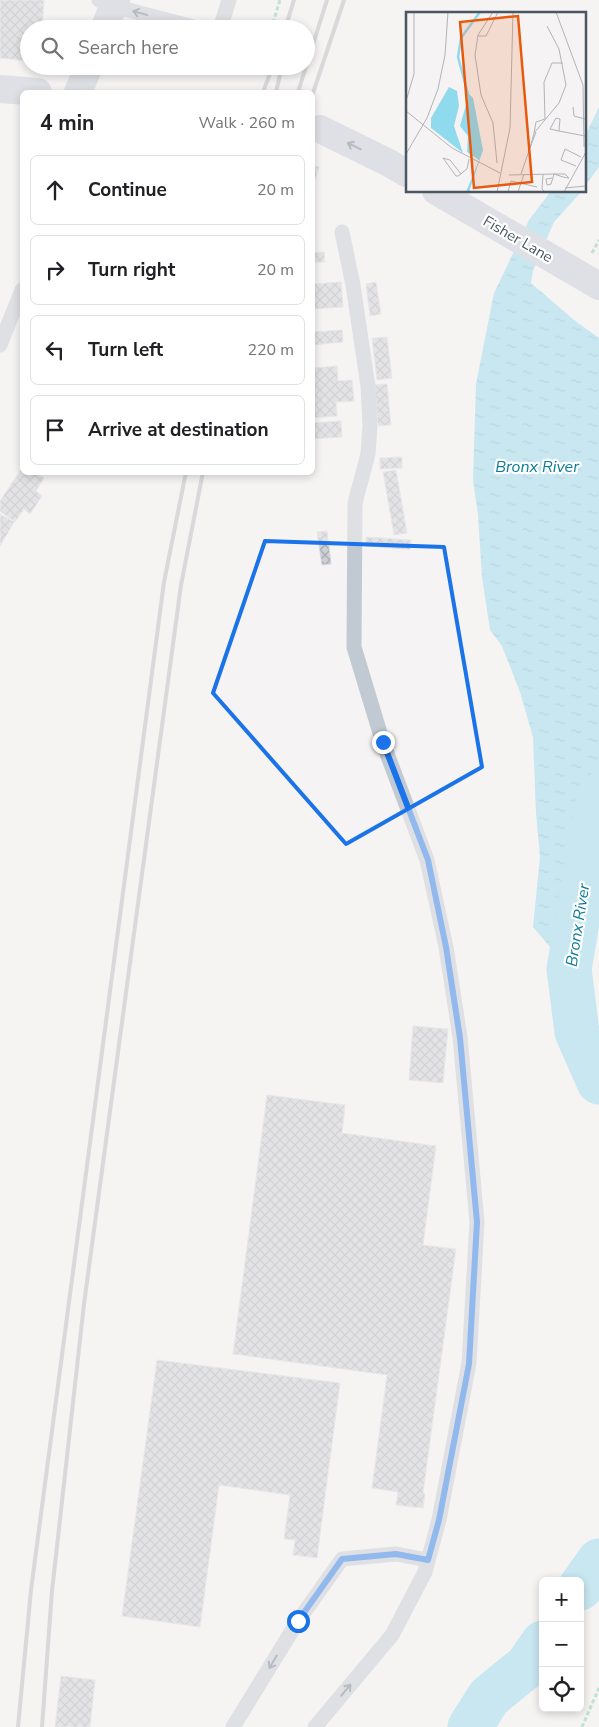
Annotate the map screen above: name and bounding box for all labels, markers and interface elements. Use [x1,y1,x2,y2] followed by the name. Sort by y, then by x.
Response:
[133,8,149,17] one-way arrow
[406,12,586,192] inset map
[20,20,315,75] search box
[38,34,66,62] icon: search
[78,35,179,61] text: Search here
[40,109,94,137] text: 4 min
[199,112,295,134] text: Walk · 260 m
[347,141,362,151] one-way arrow
[41,176,69,204] icon: ahead
[88,177,167,203] text: Continue
[257,179,294,201] text: 20 m
[480,211,556,267] street label: Fisher Lane
[41,256,69,284] icon: right
[88,257,175,283] text: Turn right
[257,259,294,281] text: 20 m
[41,336,69,364] icon: left
[88,337,163,363] text: Turn left
[247,339,294,361] text: 220 m
[41,416,69,444] icon: arrive
[88,417,269,443] text: Arrive at destination
[495,456,580,478] water label: Bronx River
[372,731,395,754] route end
[561,881,596,968] water label: Bronx River
[539,1577,584,1712] map controls
[539,1577,584,1622] button: +
[287,1610,310,1633] route start
[539,1622,584,1667] button: −
[267,1655,277,1669] one-way arrow
[539,1667,584,1712] button: locate
[340,1683,352,1696] one-way arrow

